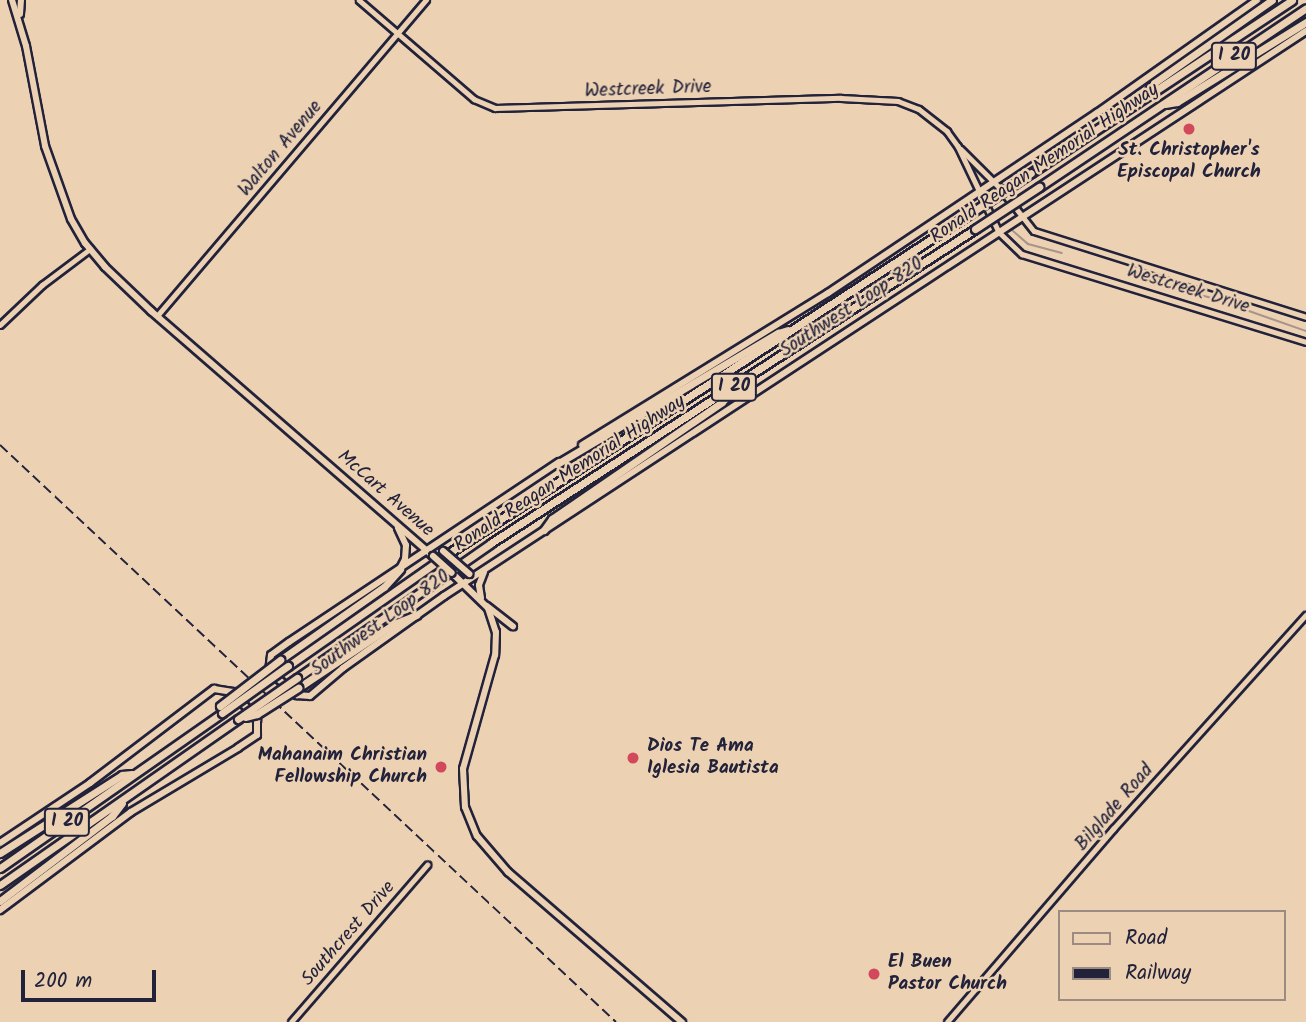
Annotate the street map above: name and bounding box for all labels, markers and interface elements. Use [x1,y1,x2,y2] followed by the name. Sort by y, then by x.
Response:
[1210,42,1258,70] road number: I 20
[584,76,712,104] street label: Westcreek Drive
[926,79,1164,249] street label: Ronald Reagan Memorial Highway
[234,96,328,202] street label: Walton Avenue
[1181,121,1197,137] marker: St. Christopher's Episcopal Church
[1117,140,1261,184] place label: St. Christopher's Episcopal Church
[776,253,928,363] street label: Southwest Loop 820
[1124,261,1252,319] street label: Westcreek Drive
[710,372,758,402] road number: I 20
[450,391,690,557] street label: Ronald Reagan Memorial Highway
[332,446,438,542] street label: McCart Avenue
[307,566,455,682] street label: Southwest Loop 820
[647,736,779,780] place label: Dios Te Ama Iglesia Bautista
[258,745,427,789] place label: Mahanaim Christian Fellowship Church
[625,750,641,766] marker: Dios Te Ama Iglesia Bautista
[433,759,449,775] marker: Mahanaim Christian Fellowship Church
[1071,760,1159,856] street label: Bilglade Road
[42,808,92,836] road number: I 20
[297,877,401,991] street label: Southcrest Drive
[1058,910,1285,1001] legend
[1125,922,1167,955] text: Road
[888,952,1007,996] place label: El Buen Pastor Church
[24,956,159,1000] scale bar
[1125,957,1191,990] text: Railway
[34,965,92,998] text: 200 m
[866,966,882,982] marker: El Buen Pastor Church

